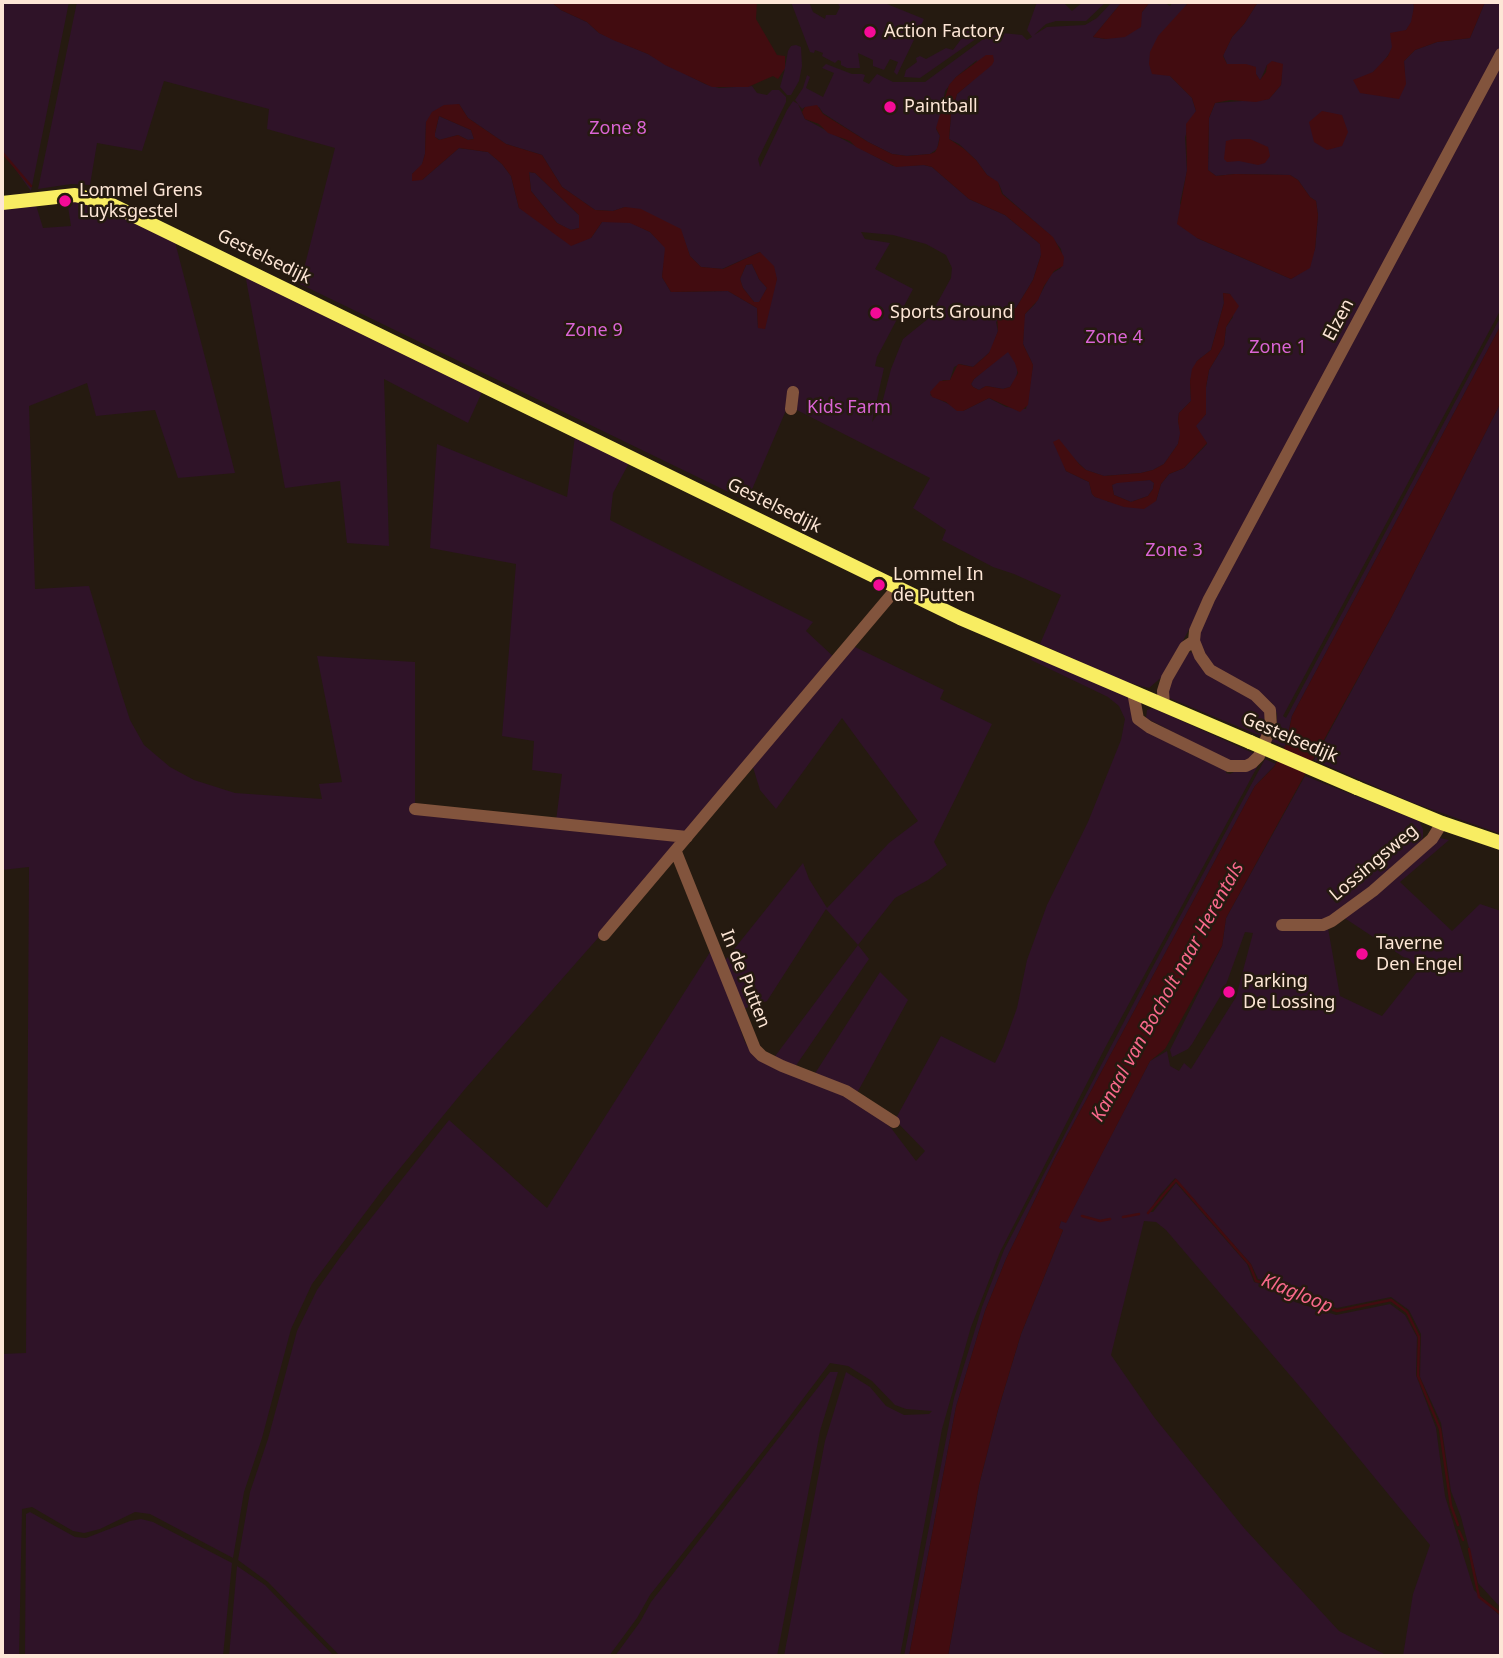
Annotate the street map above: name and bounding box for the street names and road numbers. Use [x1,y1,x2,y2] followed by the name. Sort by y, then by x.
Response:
[213,225,315,289] street label: Gestelsedijk
[1319,295,1359,345] street label: Elzen
[723,474,825,538] street label: Gestelsedijk
[1239,708,1341,768] street label: Gestelsedijk
[1326,820,1422,906] street label: Lossingsweg
[715,927,775,1031] street label: In de Putten

